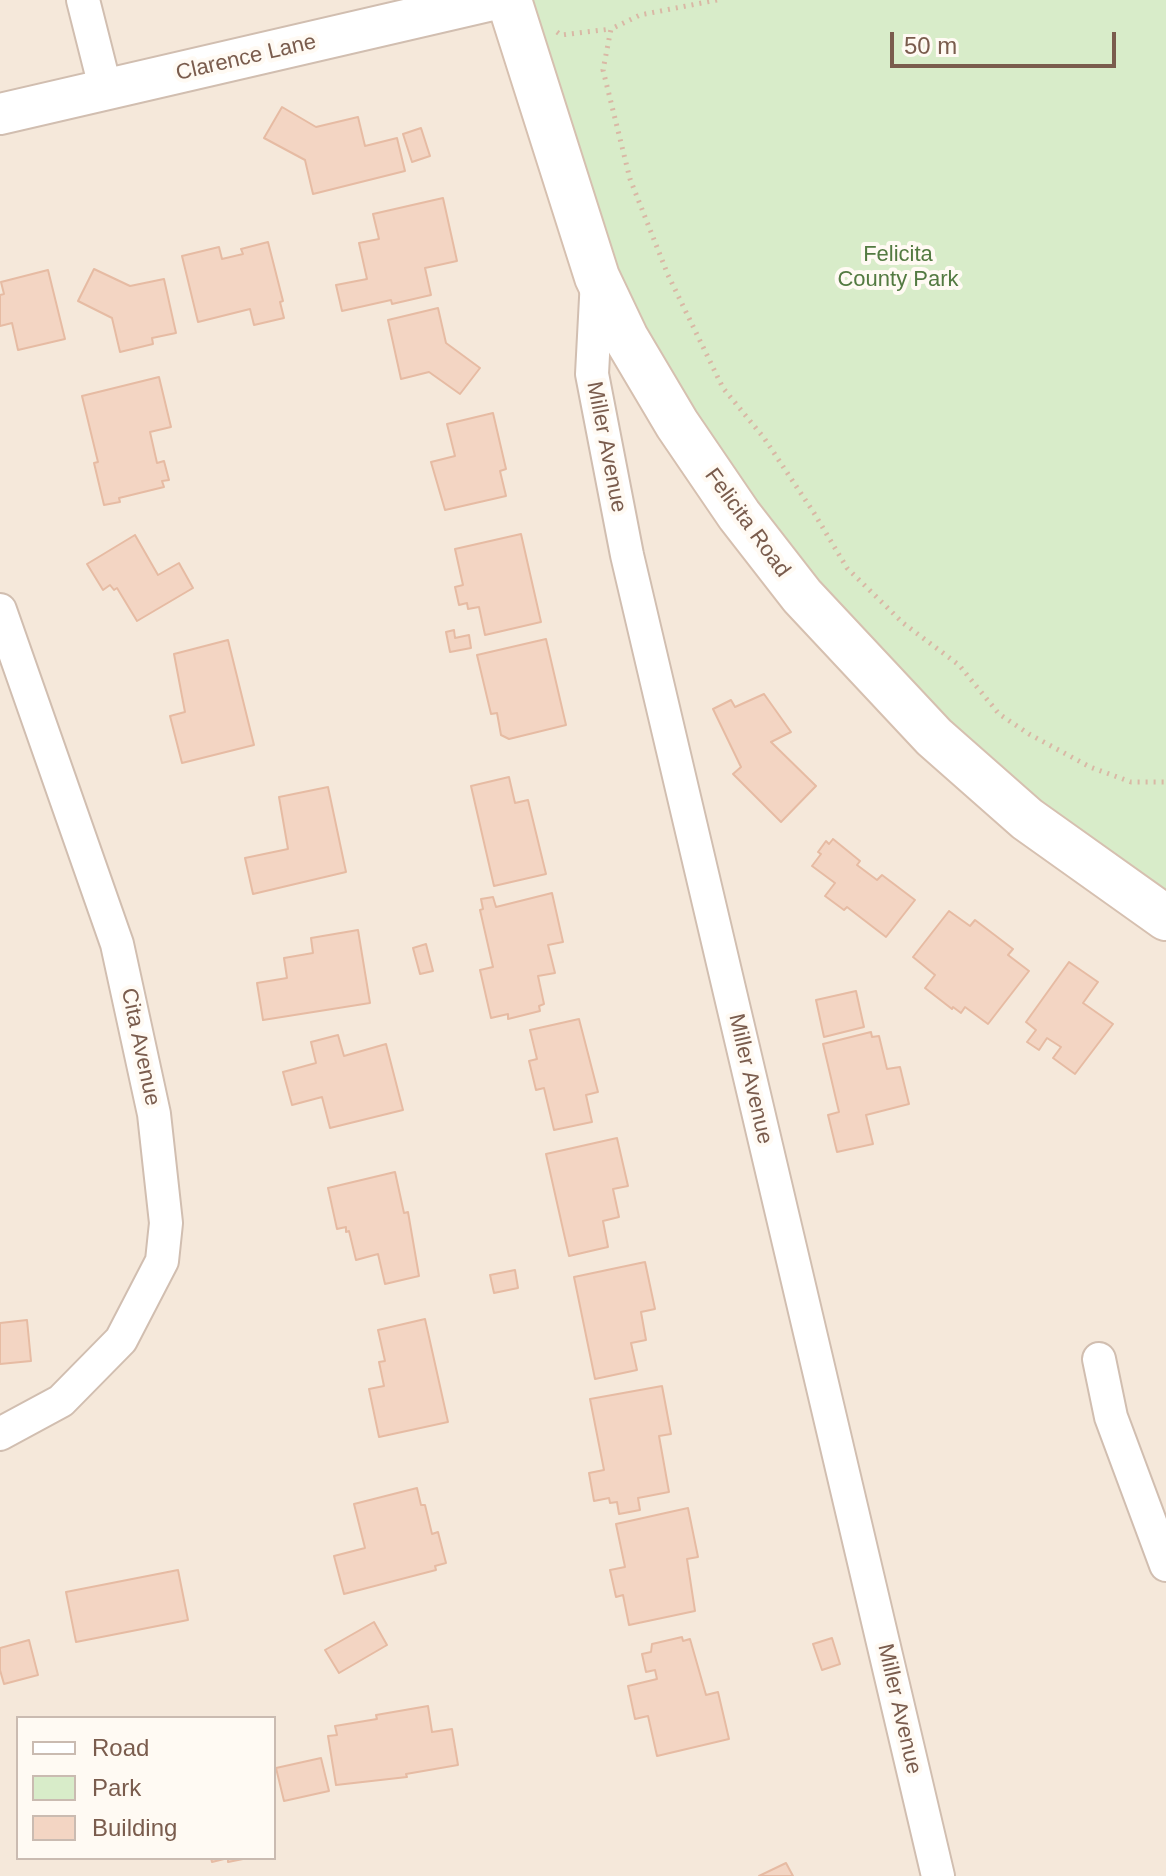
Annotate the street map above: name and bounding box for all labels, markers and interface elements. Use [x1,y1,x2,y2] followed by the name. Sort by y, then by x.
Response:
[894,16,1120,66] scale bar
[173,29,319,87] street label: Clarence Lane
[904,32,957,59] text: 50 m
[837,242,959,294] park label: Felicita County Park
[580,379,632,515] street label: Miller Avenue
[699,463,795,583] street label: Felicita Road
[115,986,165,1108] street label: Cita Avenue
[722,1011,778,1147] street label: Miller Avenue
[871,1641,927,1777] street label: Miller Avenue
[16,1716,276,1860] legend
[92,1734,149,1761] text: Road
[92,1774,141,1801] text: Park
[92,1814,177,1841] text: Building

